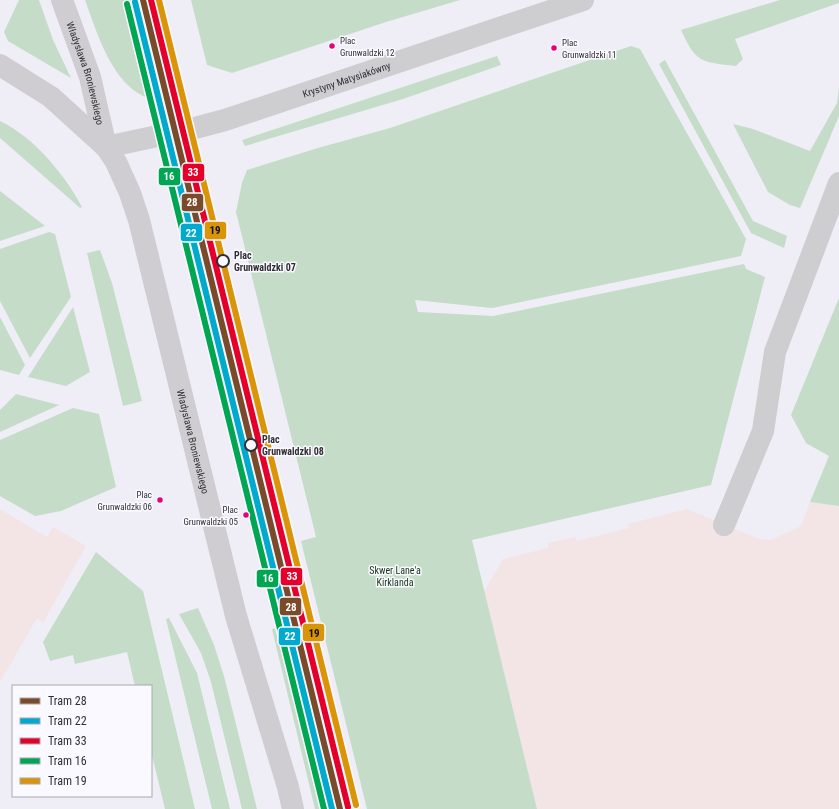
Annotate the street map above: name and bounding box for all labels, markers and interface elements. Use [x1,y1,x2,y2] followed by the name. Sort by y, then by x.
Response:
[65,20,106,126] street label: Władysława Broniewskiego
[340,36,395,58] place label: Plac Grunwaldzki 12
[562,38,616,60] place label: Plac Grunwaldzki 11
[327,41,337,51] marker: Plac Grunwaldzki 12
[549,43,559,53] marker: Plac Grunwaldzki 11
[301,59,392,99] street label: Krystyny Matysiakówny
[182,163,205,182] line badge: 33
[187,166,199,179] text: 33
[158,167,181,186] line badge: 16
[163,170,175,183] text: 16
[181,193,204,212] line badge: 28
[186,196,198,209] text: 28
[204,221,227,240] line badge: 19
[180,223,203,242] line badge: 22
[209,224,221,237] text: 19
[185,227,197,240] text: 22
[234,250,296,273] place label: Plac Grunwaldzki 07
[216,254,230,268] marker: Plac Grunwaldzki 07
[175,388,211,495] street label: Władysława Broniewskiego
[262,434,324,457] place label: Plac Grunwaldzki 08
[244,438,258,452] marker: Plac Grunwaldzki 08
[98,490,152,512] place label: Plac Grunwaldzki 06
[155,495,165,505] marker: Plac Grunwaldzki 06
[184,505,239,527] place label: Plac Grunwaldzki 05
[241,510,251,520] marker: Plac Grunwaldzki 05
[369,565,421,588] park label: Skwer Lane'a Kirklanda
[280,567,303,586] line badge: 33
[256,569,279,588] line badge: 16
[286,570,298,583] text: 33
[262,572,274,585] text: 16
[279,597,302,616] line badge: 28
[285,601,297,614] text: 28
[302,623,325,642] line badge: 19
[278,627,301,646] line badge: 22
[308,627,320,640] text: 19
[284,630,296,643] text: 22
[12,685,152,797] legend
[48,694,87,708] text: Tram 28
[48,714,87,728] text: Tram 22
[48,734,87,748] text: Tram 33
[48,754,87,768] text: Tram 16
[48,774,87,788] text: Tram 19

